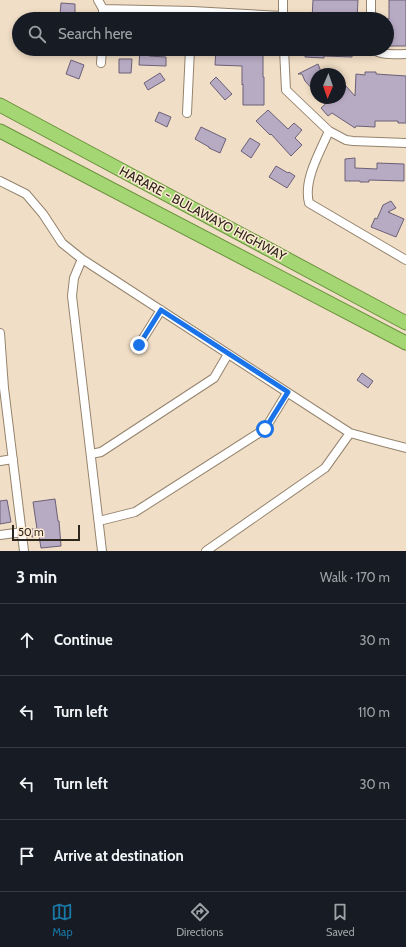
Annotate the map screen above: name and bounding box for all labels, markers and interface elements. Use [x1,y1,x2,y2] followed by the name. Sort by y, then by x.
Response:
[12,12,394,56] search box
[26,23,48,45] icon: search
[58,25,133,43] text: Search here
[310,68,346,104] north arrow
[117,162,290,264] street label: HARARE - BULAWAYO HIGHWAY
[130,336,148,354] route end
[256,420,274,438] route start
[12,523,80,542] scale bar
[18,525,44,539] text: 50 m
[16,567,57,587] text: 3 min
[320,569,390,585] text: Walk · 170 m
[16,629,38,651] icon: ahead
[54,631,113,649] text: Continue
[360,632,390,648] text: 30 m
[16,701,38,723] icon: left
[54,703,108,721] text: Turn left
[358,704,390,720] text: 110 m
[16,773,38,795] icon: left
[54,775,108,793] text: Turn left
[360,776,390,792] text: 30 m
[16,845,38,867] icon: arrive
[54,847,184,865] text: Arrive at destination
[51,901,73,939] tab: Map
[176,901,223,939] tab: Directions
[326,901,355,939] tab: Saved

